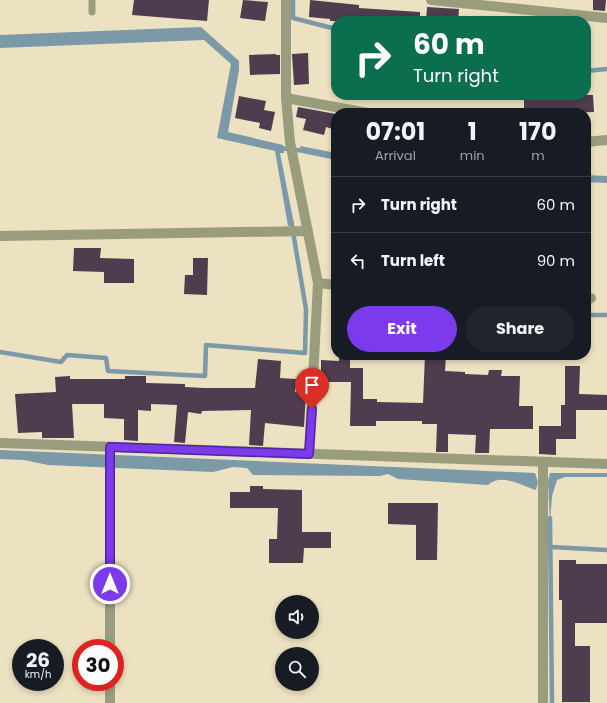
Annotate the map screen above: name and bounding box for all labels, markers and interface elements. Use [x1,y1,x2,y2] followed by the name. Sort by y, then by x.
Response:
[413,25,485,64] text: 60 m
[347,32,399,84] icon: right
[413,63,499,88] text: Turn right
[365,115,425,148] text: 07:01
[468,115,477,148] text: 1
[519,115,557,148] text: 170
[375,146,416,165] text: Arrival
[460,146,485,165] text: min
[531,146,545,165] text: m
[347,194,369,216] icon: right
[381,194,457,215] text: Turn right
[537,194,575,215] text: 60 m
[347,250,369,272] icon: left
[381,250,445,271] text: Turn left
[537,250,575,271] text: 90 m
[347,306,457,352] button: Exit
[465,306,575,352] button: Share
[295,368,329,409] pin
[301,374,323,396] icon: arrive
[89,563,131,605] position arrow
[275,595,319,691] map controls
[275,595,319,639] button: sound
[72,639,124,691] speed limit sign: 30
[26,646,50,674] text: 26
[275,647,319,691] button: search
[25,667,51,682] text: km/h

